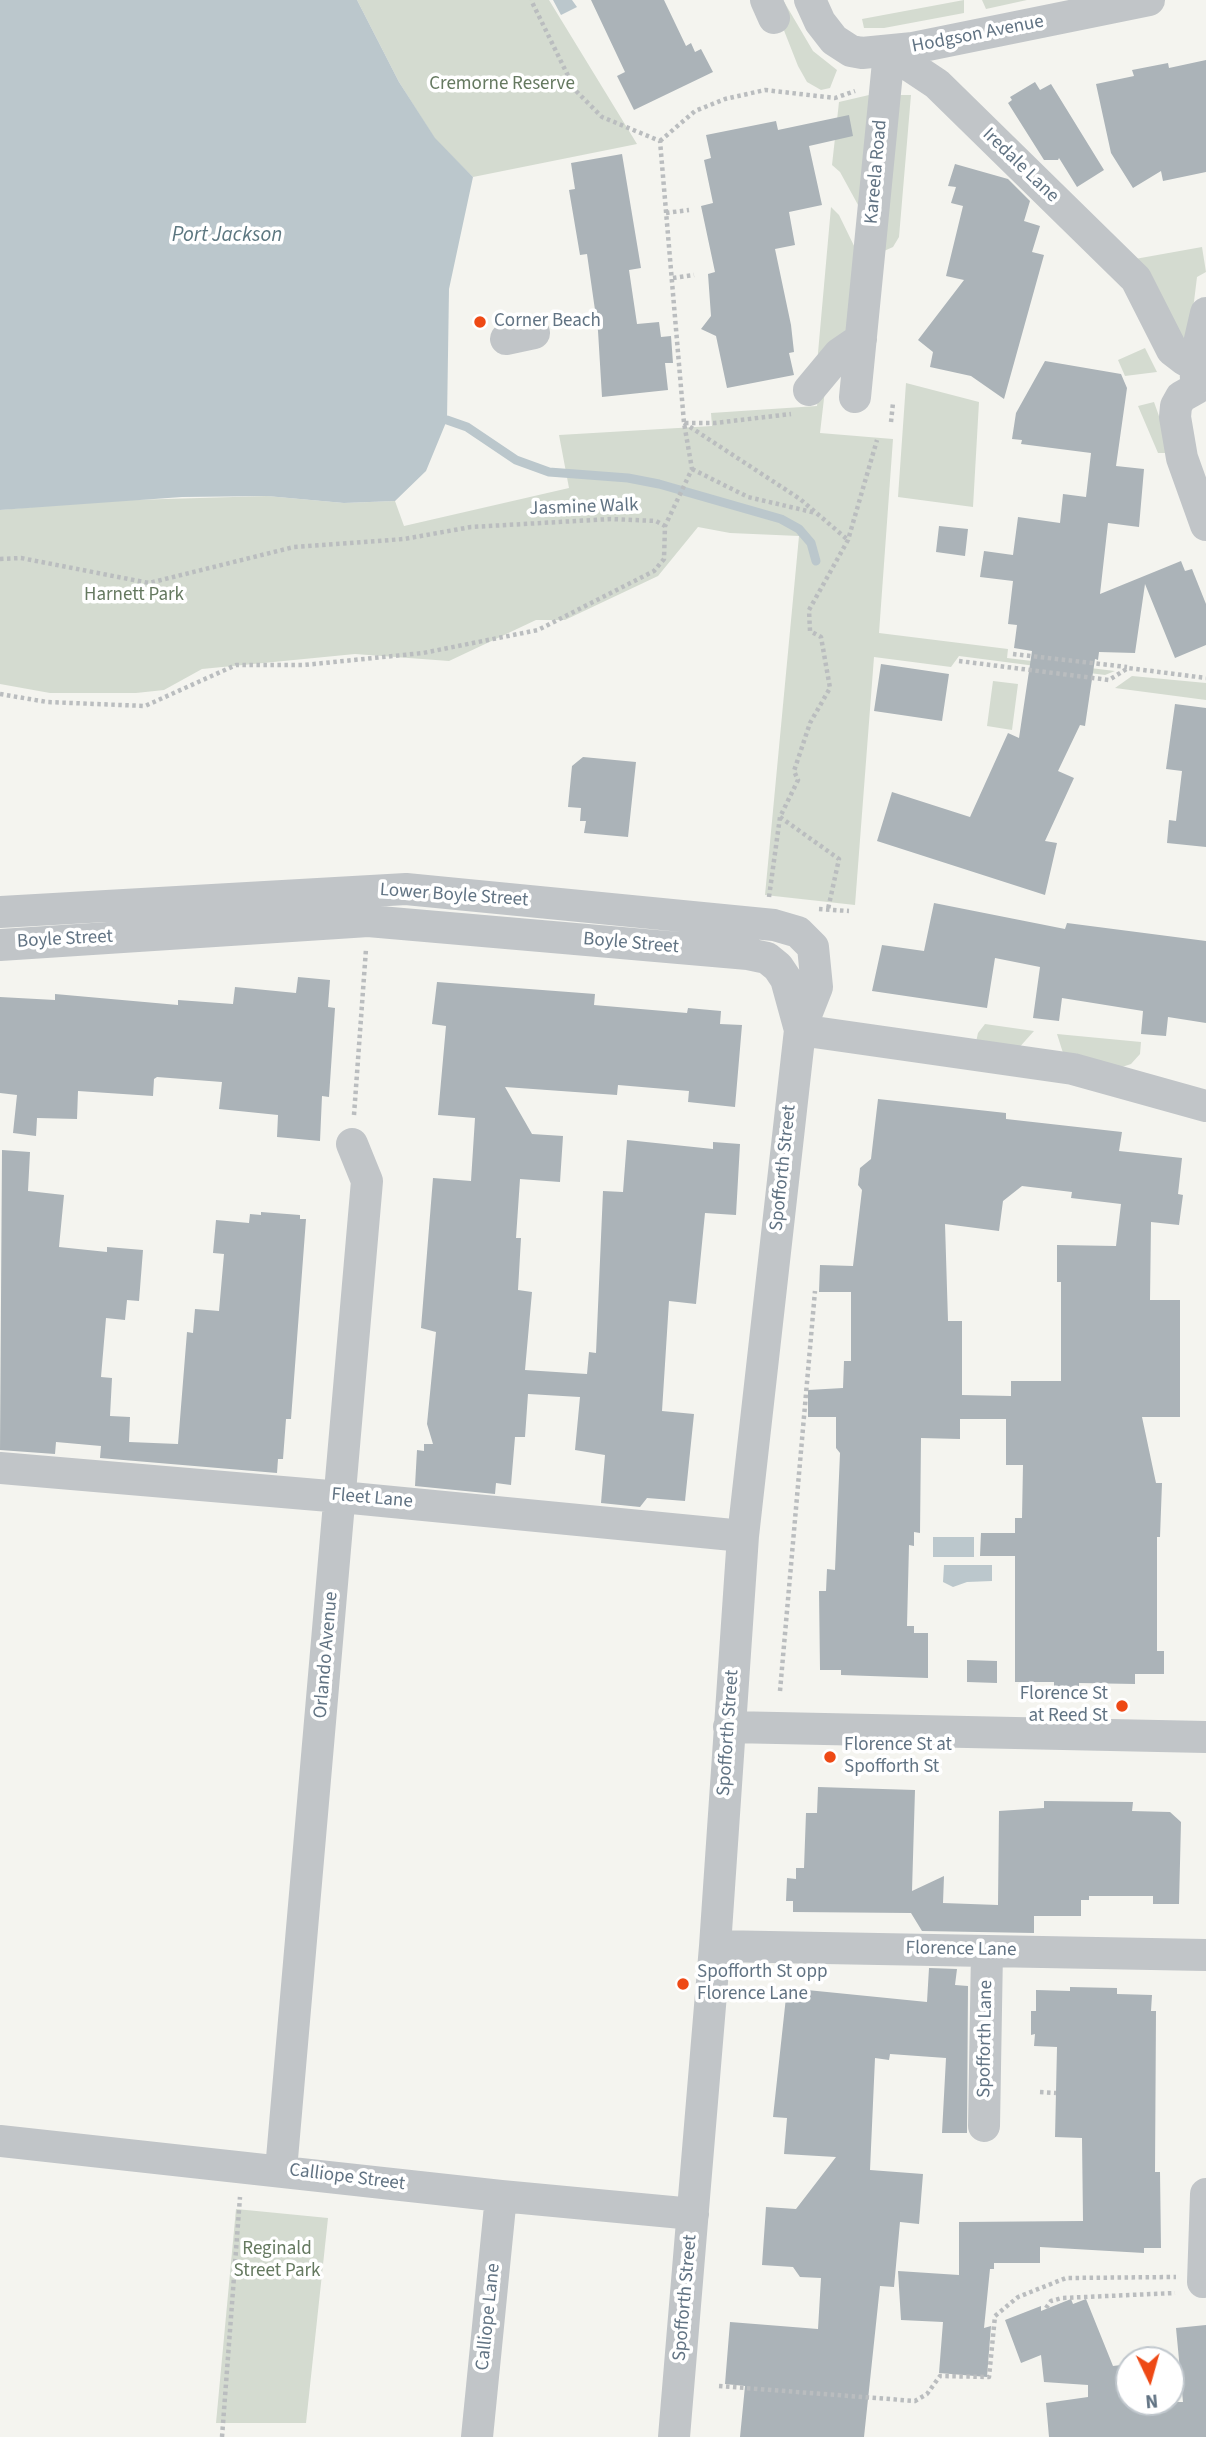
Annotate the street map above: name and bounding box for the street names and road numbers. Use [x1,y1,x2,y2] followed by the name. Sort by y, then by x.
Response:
[910,11,1046,59] street label: Hodgson Avenue
[861,119,893,225] street label: Kareela Road
[977,124,1063,208] street label: Iredale Lane
[529,495,639,521] street label: Jasmine Walk
[379,879,529,913] street label: Lower Boyle Street
[16,926,114,954] street label: Boyle Street
[582,928,680,960] street label: Boyle Street
[766,1104,802,1232] street label: Spofforth Street
[330,1484,414,1514] street label: Fleet Lane
[310,1591,344,1719] street label: Orlando Avenue
[713,1669,745,1797] street label: Spofforth Street
[905,1938,1017,1962] street label: Florence Lane
[974,1980,998,2098] street label: Spofforth Lane
[288,2160,406,2196] street label: Calliope Street
[669,2234,703,2362] street label: Spofforth Street
[472,2262,506,2372] street label: Calliope Lane

